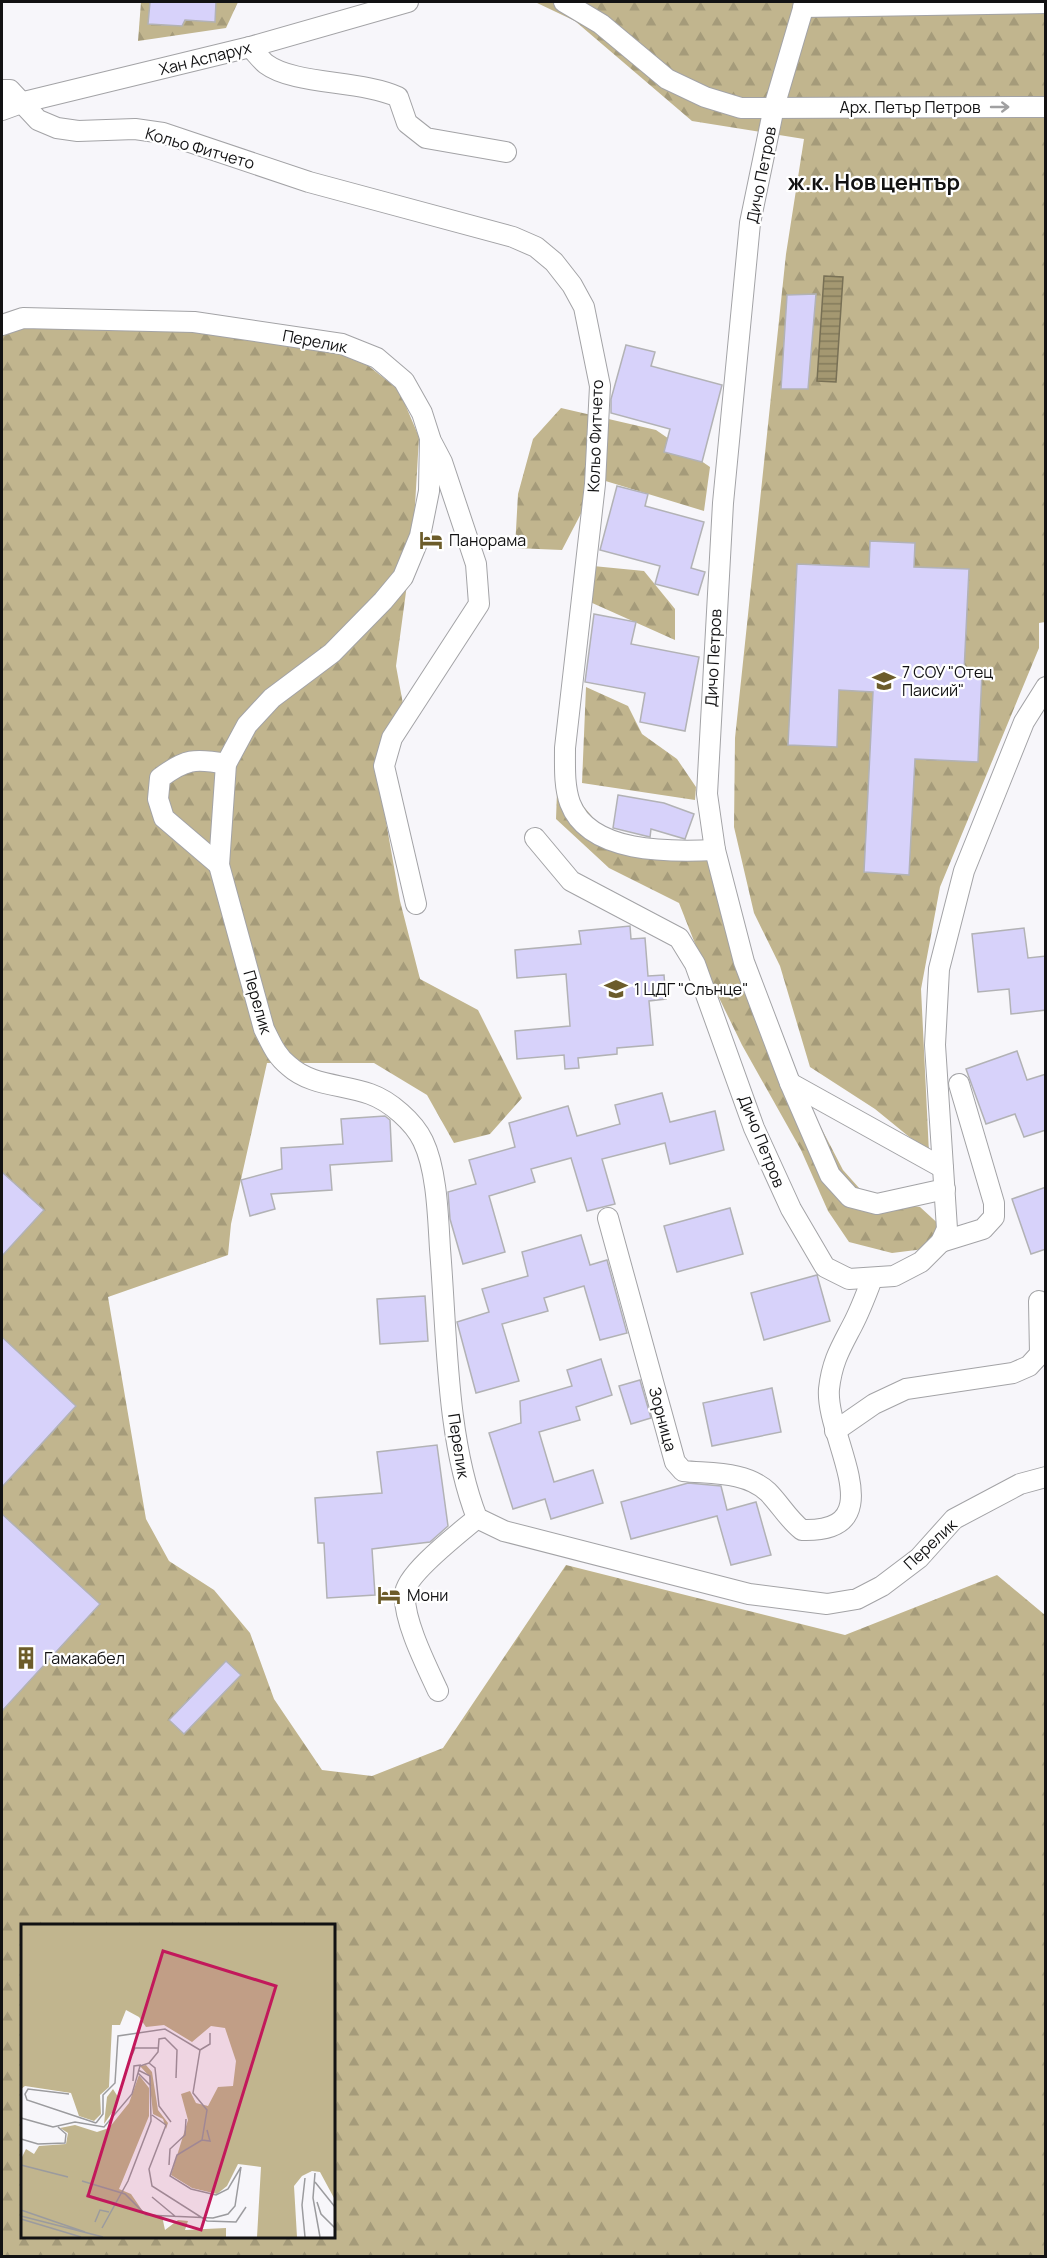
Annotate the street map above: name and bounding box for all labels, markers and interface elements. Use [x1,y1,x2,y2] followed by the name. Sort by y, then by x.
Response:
[157,36,254,80] street label: Хан Аспарух
[840,96,981,118] street label: Арх. Петър Петров
[990,101,1010,113] one-way arrow
[143,122,257,174] street label: Кольо Фитчето
[741,124,781,225] street label: Дичо Петров
[788,167,960,197] district label: ж.к. Нов център
[281,324,350,358] street label: Перелик
[582,379,608,493] street label: Кольо Фитчето
[418,527,444,553] hotel icon: Панорама
[449,529,526,551] place label: Панорама
[699,608,727,708] street label: Дичо Петров
[902,661,993,701] place label: 7 СОУ "Отец Паисий"
[871,668,897,694] school or university icon: 7 СОУ "Отец Паисий"
[238,967,278,1038] street label: Перелик
[603,976,629,1002] school or university icon: 1 ЦДГ "Слънце"
[634,978,749,1000] place label: 1 ЦДГ "Слънце"
[733,1091,791,1191] street label: Дичо Петров
[644,1384,682,1454] street label: Зорница
[443,1412,475,1481] street label: Перелик
[899,1513,962,1574] street label: Перелик
[376,1582,402,1608] hotel icon: Мони
[407,1584,448,1606] place label: Мони
[13,1645,39,1671] building icon: Гамакабел
[44,1647,125,1669] place label: Гамакабел
[21,1924,334,2237] inset map

